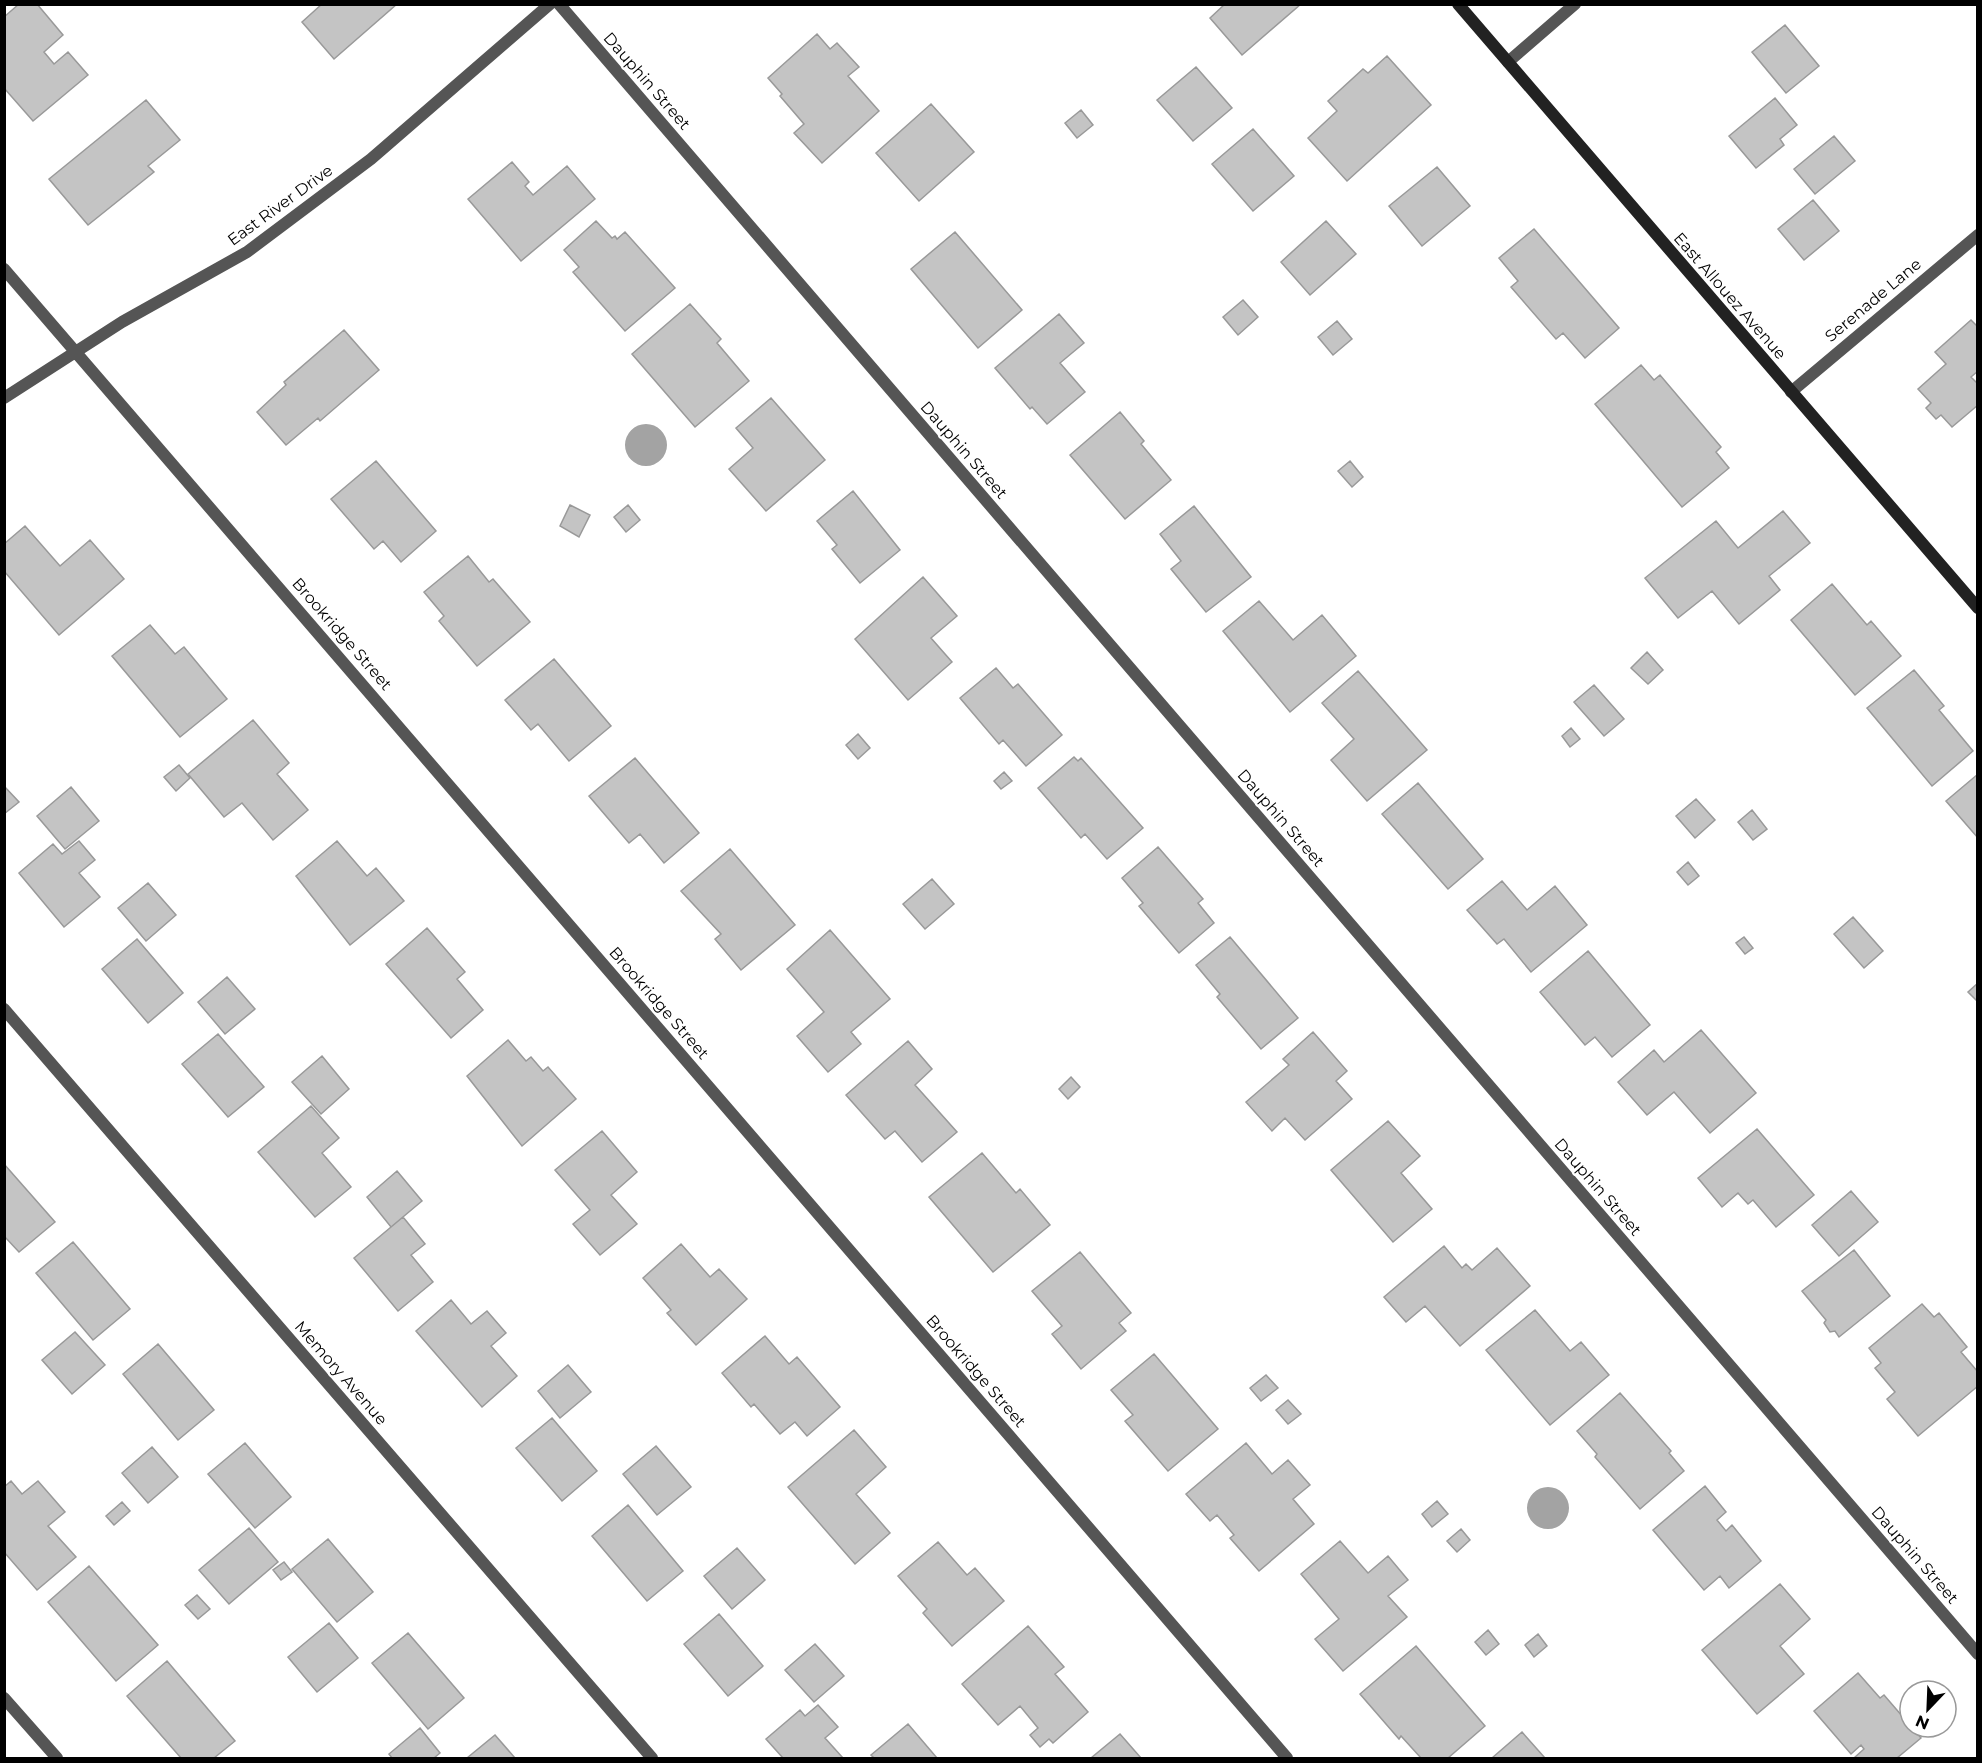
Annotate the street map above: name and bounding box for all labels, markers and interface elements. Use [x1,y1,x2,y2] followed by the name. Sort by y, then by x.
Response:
[600,28,695,134] street label: Dauphin Street
[224,161,336,249] street label: East River Drive
[1670,229,1790,363] street label: East Allouez Avenue
[1821,254,1925,346] street label: Serenade Lane
[917,397,1012,503] street label: Dauphin Street
[288,574,396,694] street label: Brookridge Street
[1234,765,1329,871] street label: Dauphin Street
[605,943,713,1063] street label: Brookridge Street
[1551,1134,1646,1240] street label: Dauphin Street
[922,1311,1030,1431] street label: Brookridge Street
[291,1317,391,1429] street label: Memory Avenue
[1868,1502,1963,1608] street label: Dauphin Street
[1898,1679,1958,1739] north arrow
[1913,1711,1932,1734] text: N

